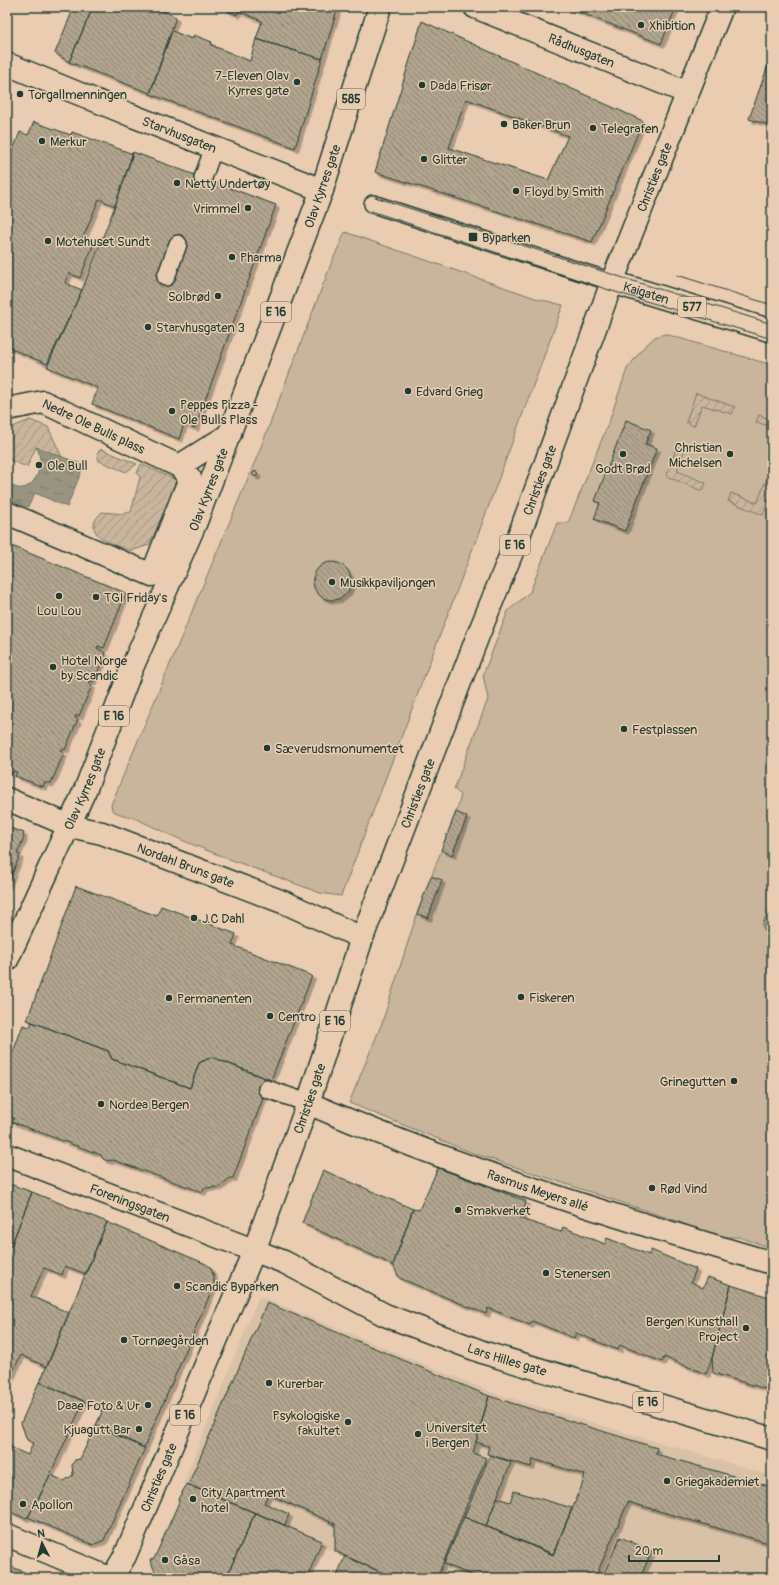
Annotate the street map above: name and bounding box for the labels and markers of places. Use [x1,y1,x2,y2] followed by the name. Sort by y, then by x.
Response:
[649,18,695,34] place label: Xhibition
[636,20,646,30] marker: Xhibition
[215,68,290,99] place label: 7-Eleven Olav Kyrres gate
[292,77,302,87] marker: 7-Eleven Olav Kyrres gate
[430,78,492,94] place label: Dada Frisør
[417,80,427,90] marker: Dada Frisør
[28,87,127,103] place label: Torgallmenningen
[15,89,25,99] marker: Torgallmenningen
[512,117,571,133] place label: Baker Brun
[499,119,509,129] marker: Baker Brun
[601,121,659,137] place label: Telegrafen
[588,123,598,133] marker: Telegrafen
[50,134,87,150] place label: Merkur
[37,136,47,146] marker: Merkur
[432,152,468,168] place label: Glitter
[419,154,429,164] marker: Glitter
[185,176,271,192] place label: Netty Undertøy
[172,178,182,188] marker: Netty Undertøy
[524,184,604,200] place label: Floyd by Smith
[511,186,521,196] marker: Floyd by Smith
[193,201,240,217] place label: Vrimmel
[243,203,253,213] marker: Vrimmel
[482,230,531,246] place label: Byparken
[467,231,479,243] marker: Byparken
[56,234,151,250] place label: Motehuset Sundt
[43,236,53,246] marker: Motehuset Sundt
[240,250,282,266] place label: Pharma
[227,252,237,262] marker: Pharma
[168,289,210,305] place label: Solbrød
[213,291,223,301] marker: Solbrød
[156,320,245,336] place label: Starvhusgaten 3
[143,322,153,332] marker: Starvhusgaten 3
[416,384,484,400] place label: Edvard Grieg
[403,386,413,396] marker: Edvard Grieg
[180,397,258,428] place label: Peppes Pizza - Ole Bulls Plass
[167,406,177,416] marker: Peppes Pizza - Ole Bulls Plass
[669,440,722,471] place label: Christian Michelsen
[618,449,628,459] marker: Godt Brød
[725,449,735,459] marker: Christian Michelsen
[47,458,88,474] place label: Ole Bull
[34,460,44,470] marker: Ole Bull
[595,461,651,477] place label: Godt Brød
[340,575,436,591] place label: Musikkpaviljongen
[327,577,337,587] marker: Musikkpaviljongen
[104,590,167,606] place label: TGI Friday's
[54,591,64,601] marker: Lou Lou
[91,592,101,602] marker: TGI Friday's
[37,603,81,619] place label: Lou Lou
[61,653,128,684] place label: Hotel Norge by Scandic
[48,662,58,672] marker: Hotel Norge by Scandic
[632,722,697,738] place label: Festplassen
[619,724,629,734] marker: Festplassen
[275,741,404,757] place label: Sæverudsmonumentet
[262,743,272,753] marker: Sæverudsmonumentet
[202,911,245,927] place label: J.C Dahl
[189,913,199,923] marker: J.C Dahl
[529,990,575,1006] place label: Fiskeren
[177,991,252,1007] place label: Permanenten
[516,992,526,1002] marker: Fiskeren
[164,993,174,1003] marker: Permanenten
[278,1009,316,1025] place label: Centro
[265,1011,275,1021] marker: Centro
[660,1074,726,1090] place label: Grinegutten
[729,1076,739,1086] marker: Grinegutten
[109,1097,189,1113] place label: Nordea Bergen
[96,1099,106,1109] marker: Nordea Bergen
[660,1181,707,1197] place label: Rød Vind
[647,1183,657,1193] marker: Rød Vind
[466,1203,531,1219] place label: Smakverket
[453,1205,463,1215] marker: Smakverket
[554,1266,611,1282] place label: Stenersen
[541,1268,551,1278] marker: Stenersen
[185,1279,279,1295] place label: Scandic Byparken
[172,1281,182,1291] marker: Scandic Byparken
[646,1314,739,1345] place label: Bergen Kunsthall Project
[741,1323,751,1333] marker: Bergen Kunsthall Project
[132,1333,209,1349] place label: Tornøegården
[119,1335,129,1345] marker: Tornøegården
[277,1376,324,1392] place label: Kurerbar
[264,1378,274,1388] marker: Kurerbar
[57,1398,140,1414] place label: Daae Foto & Ur
[143,1400,153,1410] marker: Daae Foto & Ur
[272,1408,341,1439] place label: Psykologiske fakultet
[343,1417,353,1427] marker: Psykologiske fakultet
[426,1420,487,1451] place label: Universitet i Bergen
[63,1422,131,1438] place label: Kjuagutt Bar
[134,1424,144,1434] marker: Kjuagutt Bar
[413,1429,423,1439] marker: Universitet i Bergen
[675,1474,760,1490] place label: Griegakademiet
[662,1476,672,1486] marker: Griegakademiet
[201,1485,286,1516] place label: City Apartment hotel
[188,1494,198,1504] marker: City Apartment hotel
[31,1497,73,1513] place label: Apollon
[18,1499,28,1509] marker: Apollon
[173,1553,200,1569] place label: Gåsa
[160,1555,170,1565] marker: Gåsa

